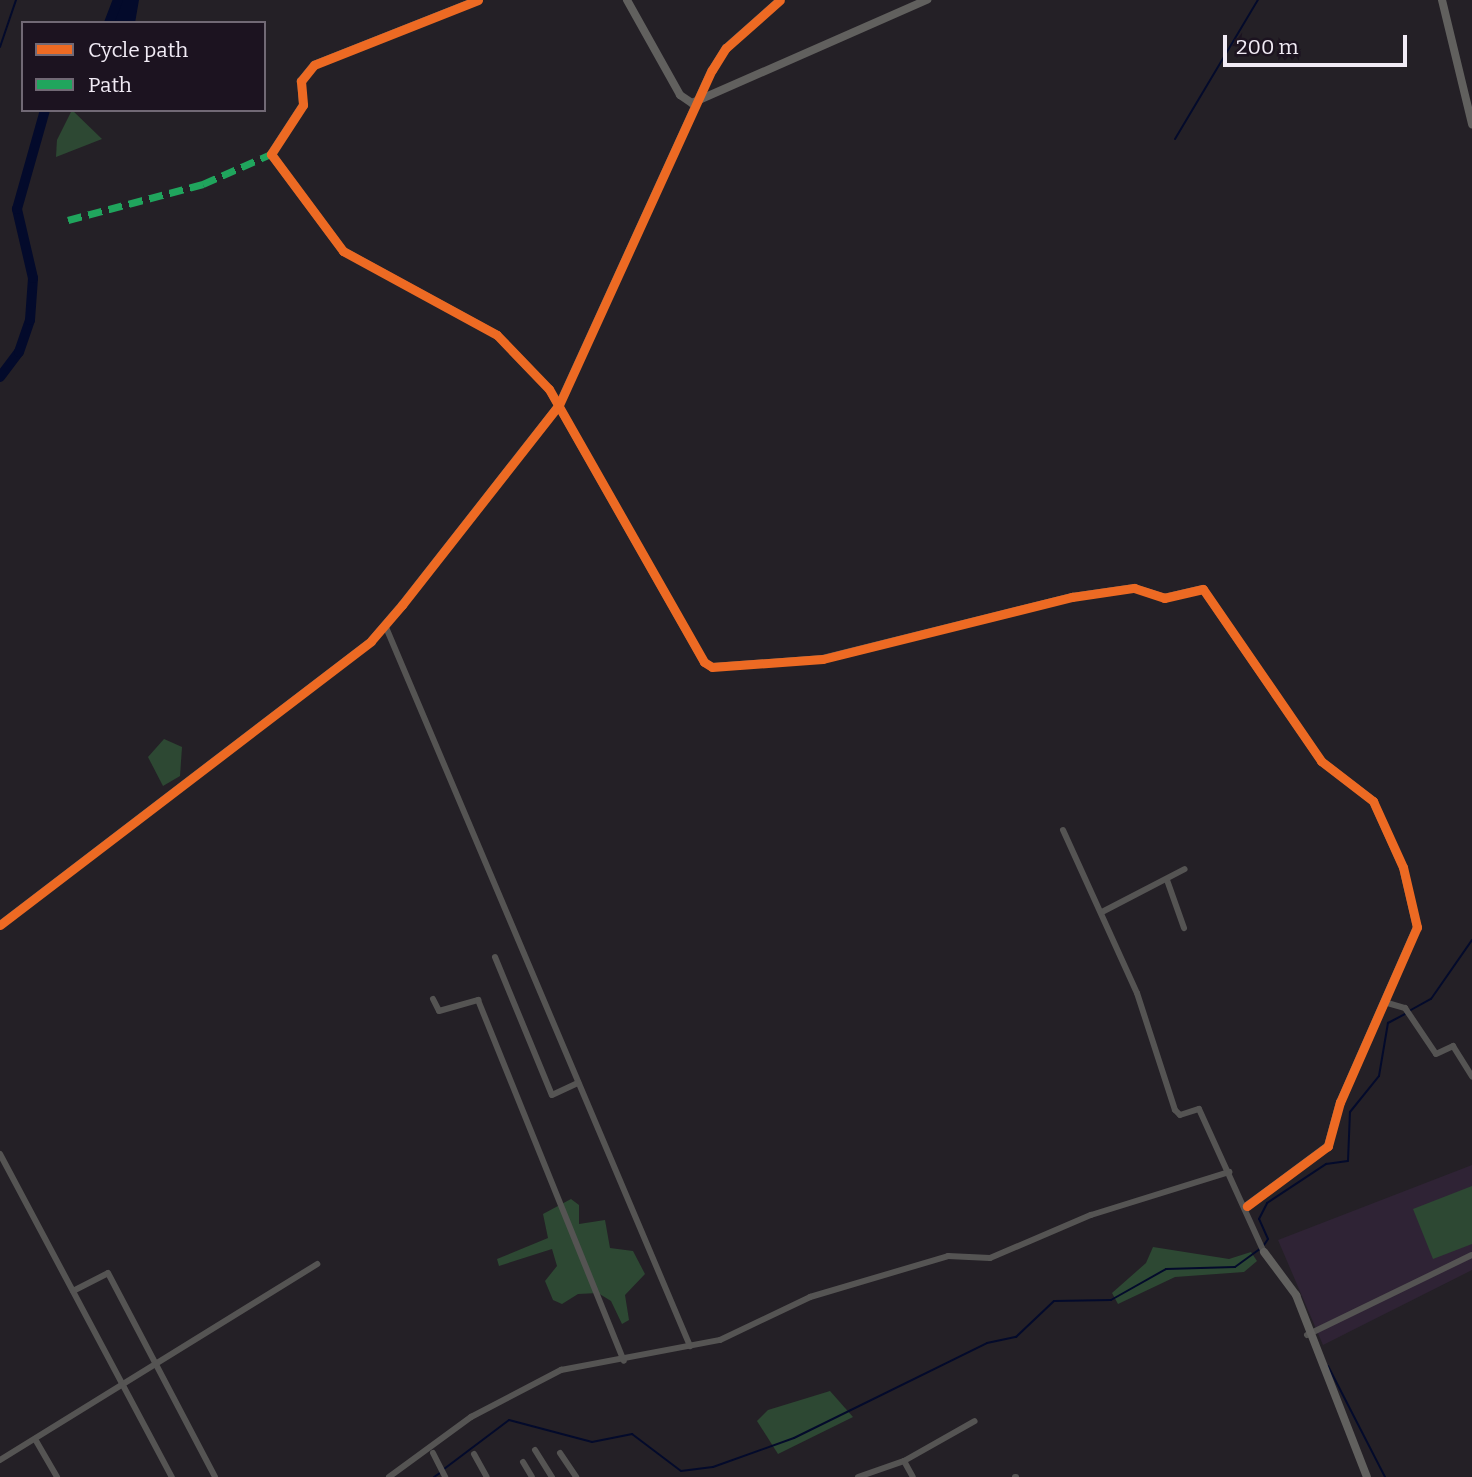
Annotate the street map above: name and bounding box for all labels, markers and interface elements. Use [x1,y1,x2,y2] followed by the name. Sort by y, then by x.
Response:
[21,21,266,112] legend
[1227,21,1411,65] scale bar
[1236,34,1299,60] text: 200 m
[88,37,188,63] text: Cycle path
[88,72,132,98] text: Path

